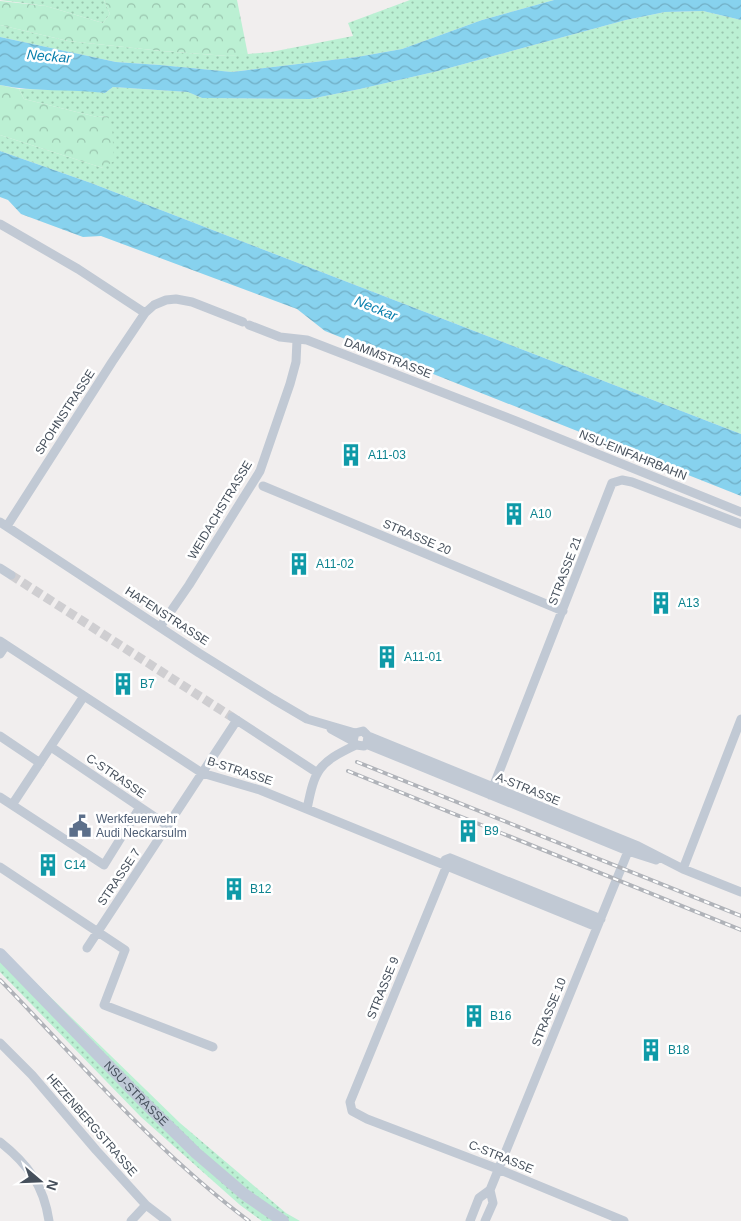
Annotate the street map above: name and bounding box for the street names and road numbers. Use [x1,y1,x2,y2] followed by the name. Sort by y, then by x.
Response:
[342,335,434,381] street label: DAMMSTRASSE
[32,367,98,457] street label: SPOHNSTRASSE
[577,427,689,483] street label: NSU-EINFAHRBAHN
[185,458,255,562] street label: WEIDACHSTRASSE
[381,516,453,558] street label: STRASSE 20
[545,534,585,607] street label: STRASSE 21
[123,584,211,648] street label: HAFENSTRASSE
[84,751,148,801] street label: C-STRASSE
[205,754,275,788] street label: B-STRASSE
[494,770,562,808] street label: A-STRASSE
[95,845,143,908] street label: STRASSE 7
[364,954,402,1021] street label: STRASSE 9
[529,975,569,1048] street label: STRASSE 10
[101,1058,171,1129] street label: NSU-STRASSE
[44,1071,140,1179] street label: HEZENBERGSTRASSE
[467,1138,535,1176] street label: C-STRASSE

